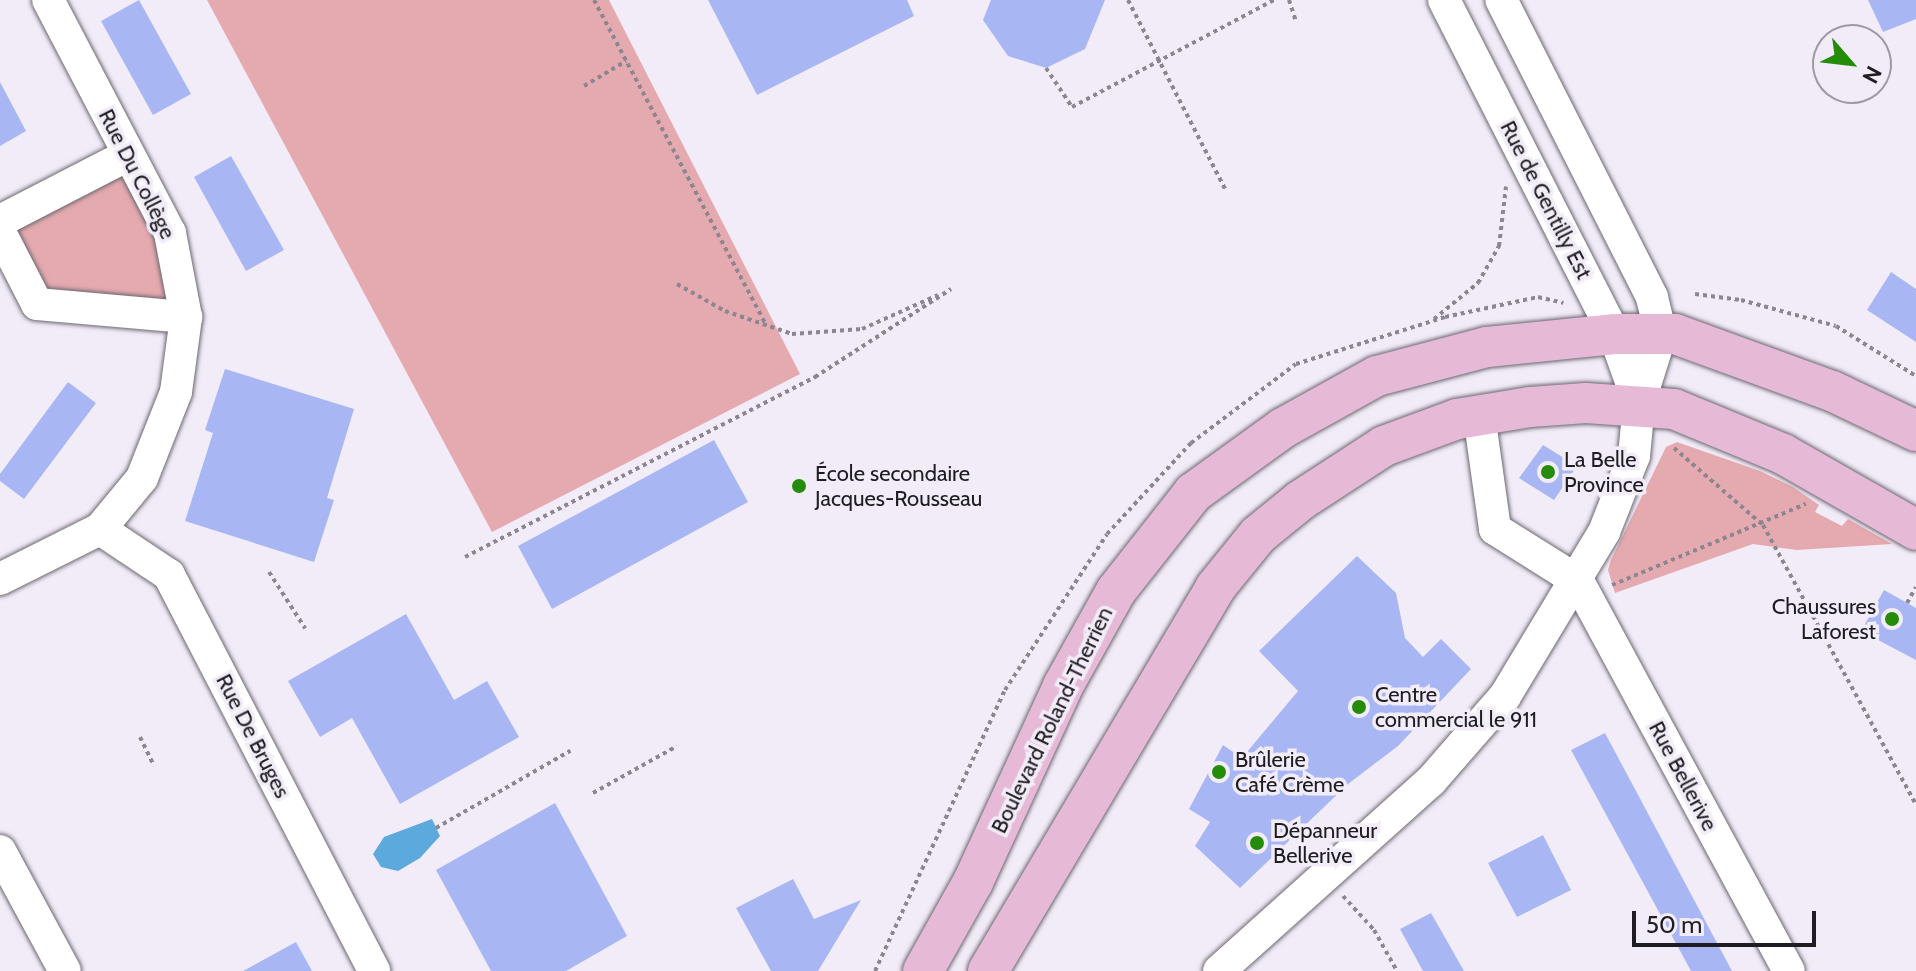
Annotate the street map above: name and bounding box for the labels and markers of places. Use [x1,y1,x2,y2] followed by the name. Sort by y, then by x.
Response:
[1564,446,1644,498] place label: La Belle Province
[815,460,982,512] place label: École secondaire Jacques-Rousseau
[1539,463,1557,481] marker: La Belle Province
[790,477,808,495] marker: École secondaire Jacques-Rousseau
[1772,593,1876,644] place label: Chaussures Laforest
[1883,610,1901,628] marker: Chaussures Laforest
[1375,681,1537,732] place label: Centre commercial le 911
[1350,698,1368,716] marker: Centre commercial le 911
[1235,746,1344,798] place label: Brûlerie Café Crème
[1210,763,1228,781] marker: Brûlerie Café Crème
[1273,817,1377,868] place label: Dépanneur Bellerive
[1248,834,1266,852] marker: Dépanneur Bellerive

